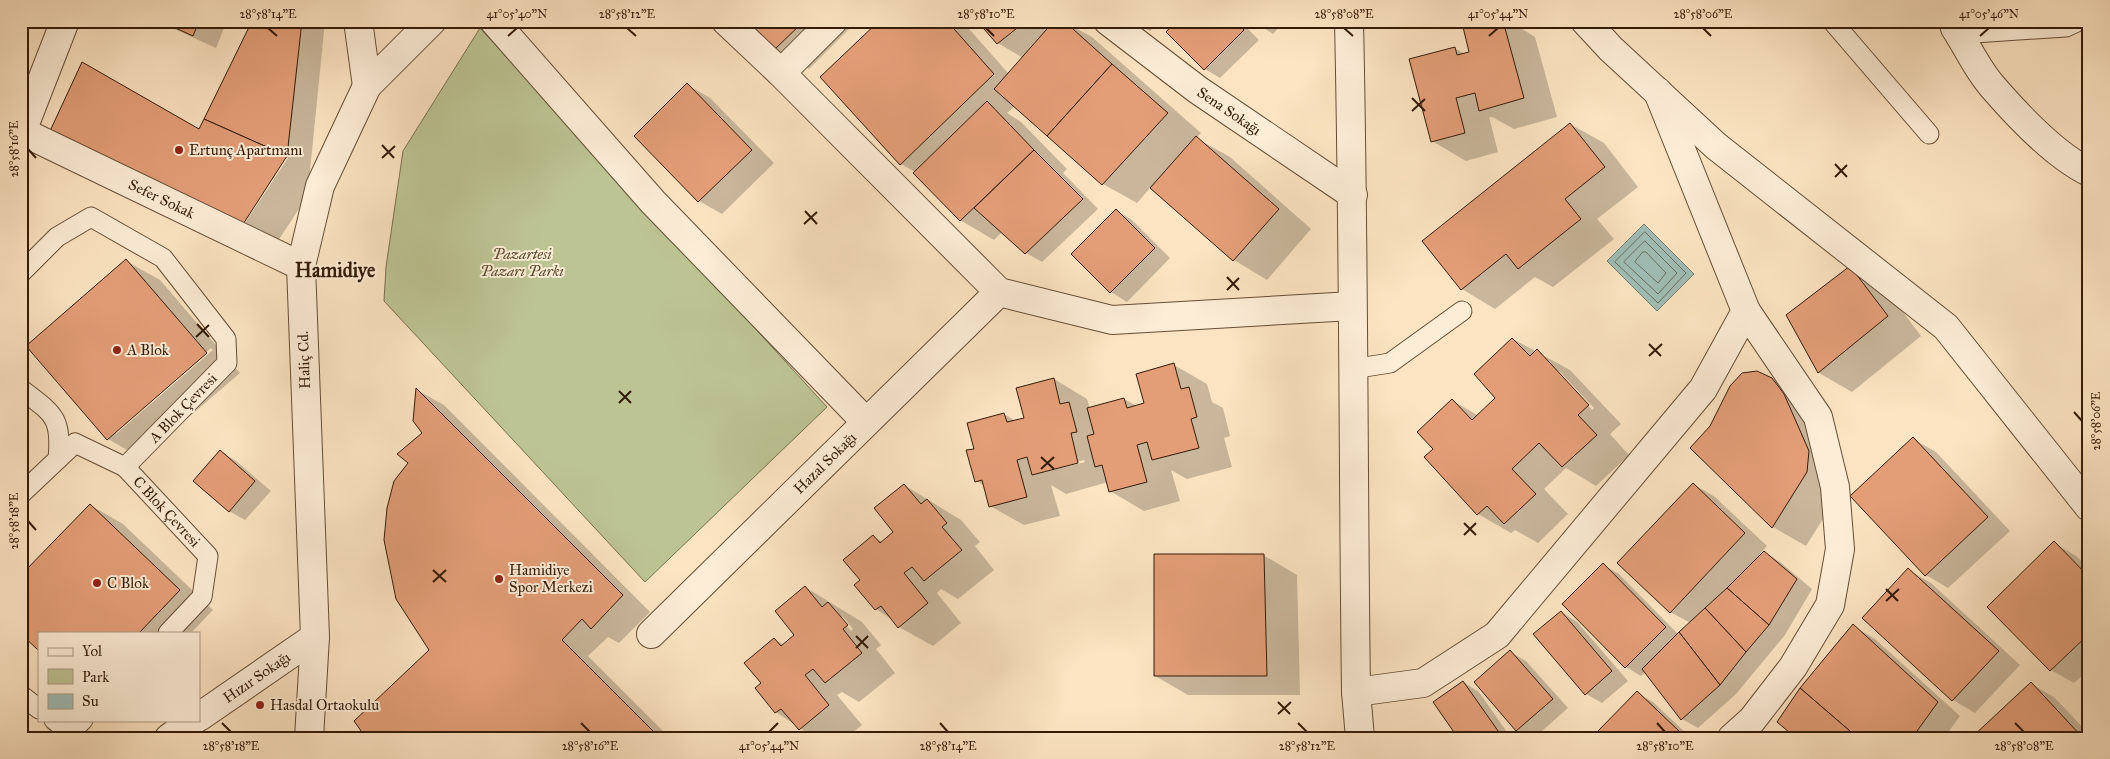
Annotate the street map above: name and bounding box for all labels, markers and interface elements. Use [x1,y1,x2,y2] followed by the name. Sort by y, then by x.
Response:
[239,7,297,21] text: 28°58'14"E
[487,7,547,21] text: 41°05'40"N
[599,7,656,21] text: 28°58'12"E
[957,7,1015,21] text: 28°58'10"E
[1314,7,1374,21] text: 28°58'08"E
[1468,7,1528,21] text: 41°05'44"N
[1674,7,1733,21] text: 28°58'06"E
[1959,7,2019,21] text: 41°05'46"N
[1194,83,1265,139] street label: Sena Sokağı
[7,120,21,177] text: 28°58'16"E
[189,141,302,159] place label: Ertunç Apartmanı
[173,144,185,156] marker: Ertunç Apartmanı
[126,175,198,223] street label: Sefer Sokak
[480,245,564,280] park label: Pazartesi Pazarı Parkı
[295,258,376,283] district label: Hamidiye
[294,331,314,389] street label: Haliç Cd.
[126,341,169,359] place label: A Blok
[111,344,123,356] marker: A Blok
[145,369,221,447] street label: A Blok Çevresi
[2089,391,2103,450] text: 28°58'06"E
[790,428,860,498] street label: Hazal Sokağı
[129,472,204,551] street label: C Blok Çevresi
[7,492,21,549] text: 28°58'18"E
[509,561,593,596] place label: Hamidiye Spor Merkezi
[493,573,505,585] marker: Hamidiye Spor Merkezi
[107,574,149,592] place label: C Blok
[91,577,103,589] marker: C Blok
[38,632,200,722] legend
[82,642,103,660] text: Yol
[220,648,294,707] street label: Hızır Sokağı
[82,668,109,686] text: Park
[82,692,99,710] text: Su
[270,696,379,714] place label: Hasdal Ortaokulu
[254,699,266,711] marker: Hasdal Ortaokulu
[203,739,260,753] text: 28°58'18"E
[562,739,619,753] text: 28°58'16"E
[739,739,799,753] text: 41°05'44"N
[919,739,977,753] text: 28°58'14"E
[1279,739,1336,753] text: 28°58'12"E
[1636,739,1694,753] text: 28°58'10"E
[1994,739,2054,753] text: 28°58'08"E

